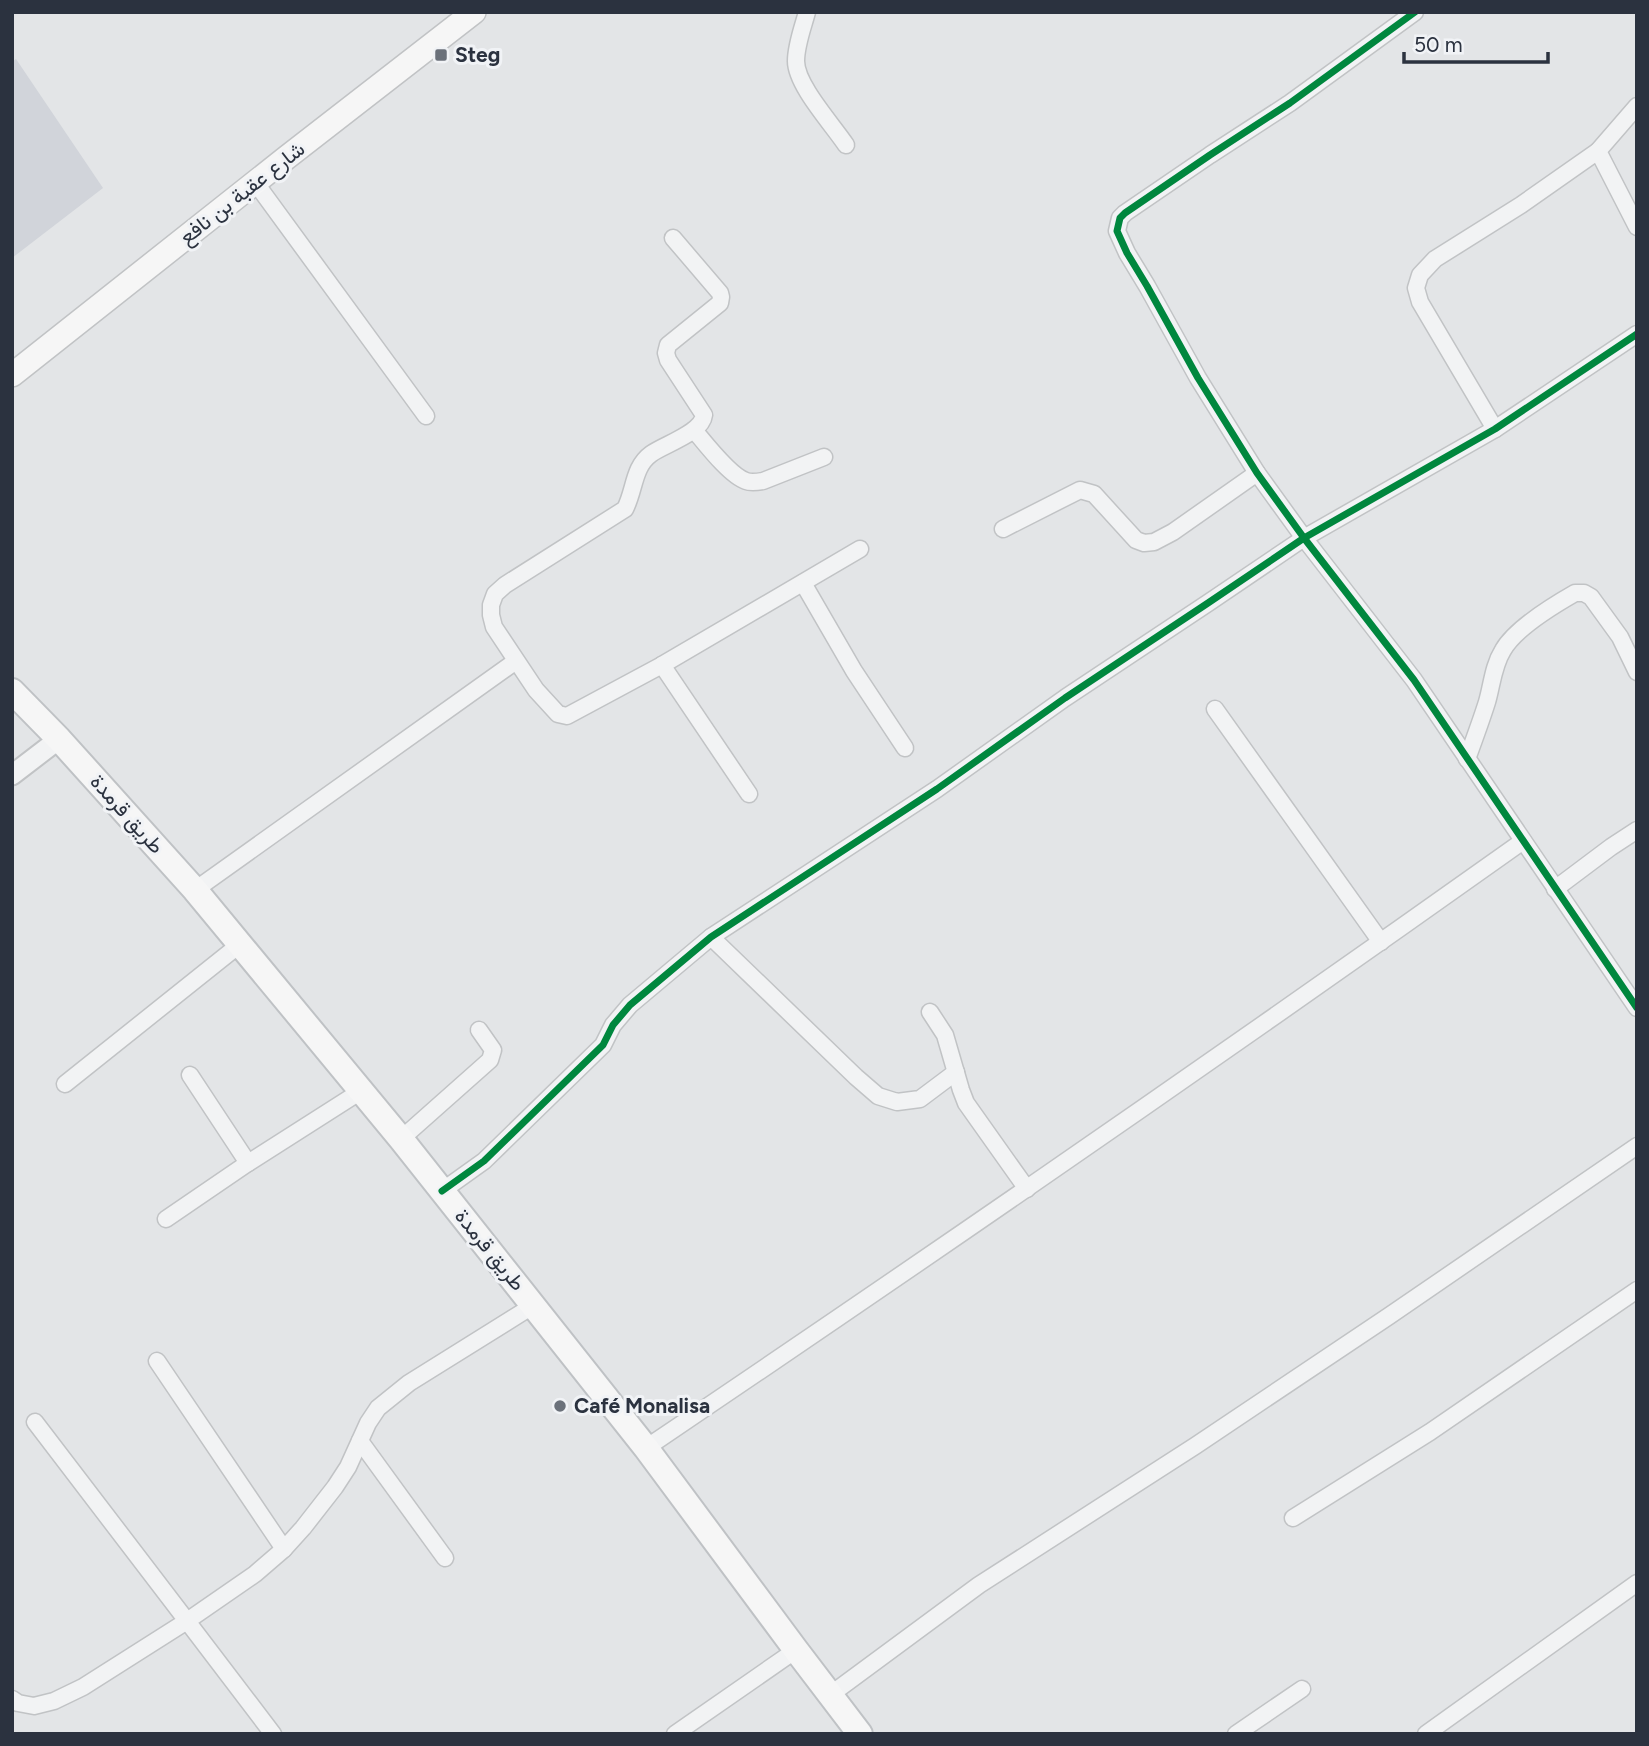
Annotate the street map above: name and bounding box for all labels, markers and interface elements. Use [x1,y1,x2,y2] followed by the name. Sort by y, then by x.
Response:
[1404,21,1548,65] scale bar
[1414,32,1463,57] text: 50 m
[455,42,500,67] place label: Steg
[433,47,449,63] marker: Steg
[174,136,311,251] street label: شارع عقبة بن نافع
[85,769,169,859] street label: طريق قرمدة
[449,1204,531,1296] street label: طريق قرمدة
[574,1393,710,1418] place label: Café Monalisa
[552,1398,568,1414] marker: Café Monalisa

